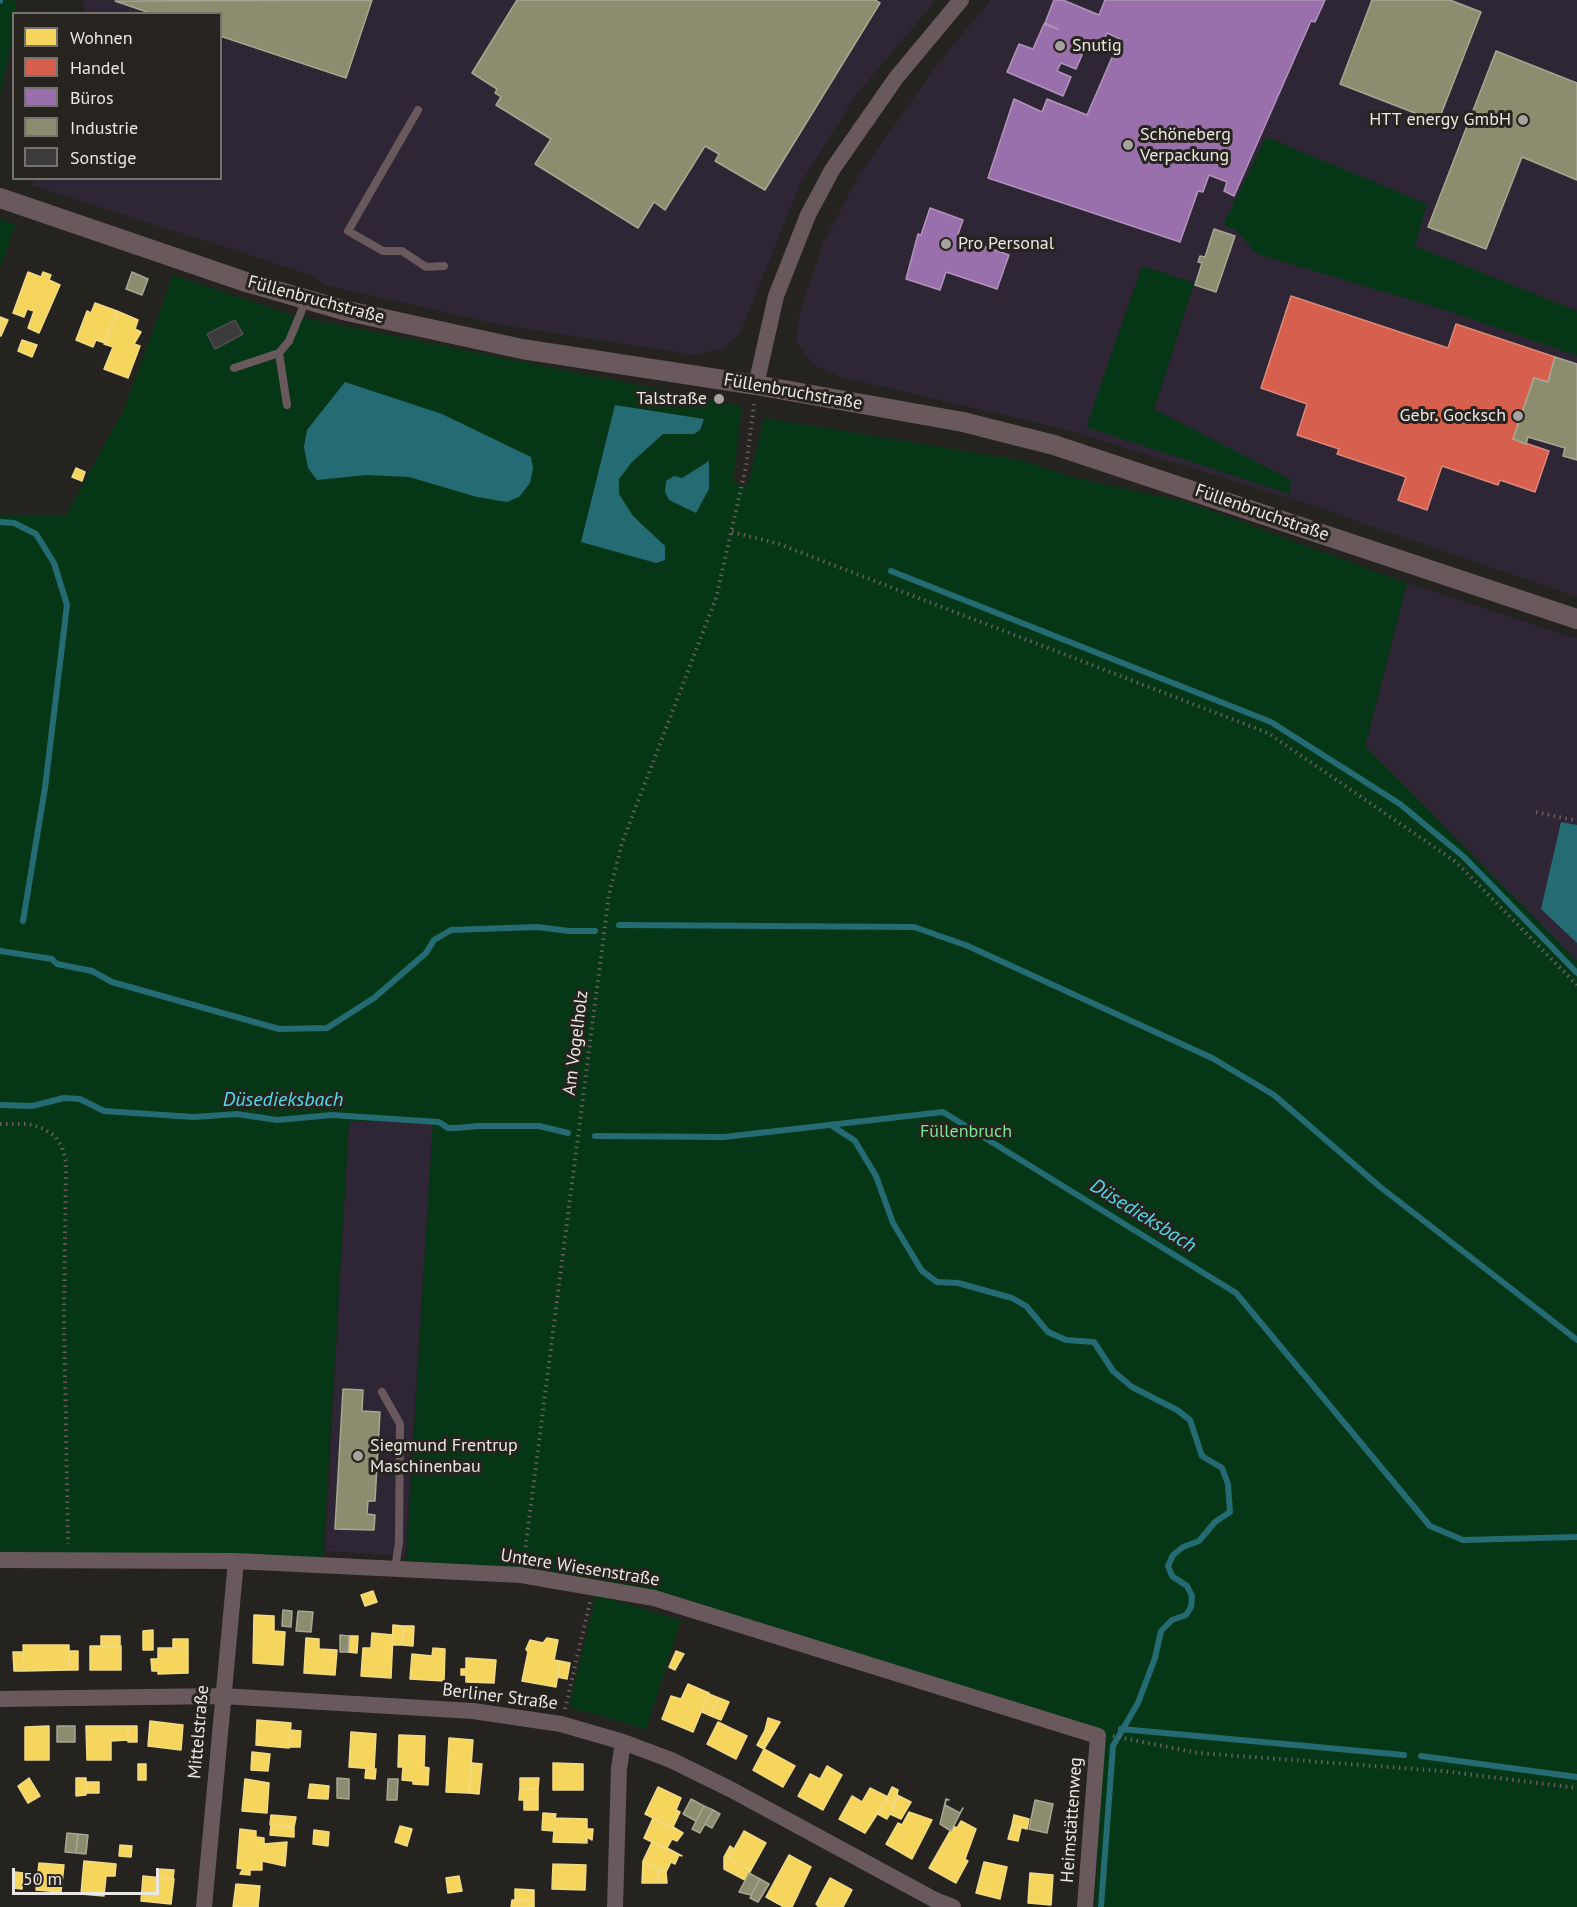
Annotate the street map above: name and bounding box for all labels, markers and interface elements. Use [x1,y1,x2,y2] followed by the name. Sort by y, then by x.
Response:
[12,12,222,180] legend
[70,26,132,49] text: Wohnen
[1072,35,1122,57] place label: Snutig
[1053,39,1067,53] marker: Snutig
[70,56,125,79] text: Handel
[70,86,114,109] text: Büros
[1369,109,1511,131] place label: HTT energy GmbH
[1516,113,1530,127] marker: HTT energy GmbH
[70,116,138,139] text: Industrie
[1140,124,1231,166] place label: Schöneberg Verpackung
[1121,138,1135,152] marker: Schöneberg Verpackung
[70,146,136,169] text: Sonstige
[958,233,1054,255] place label: Pro Personal
[939,237,953,251] marker: Pro Personal
[245,271,387,329] street label: Füllenbruchstraße
[722,369,864,415] street label: Füllenbruchstraße
[636,388,707,410] place label: Talstraße
[712,392,726,406] marker: Talstraße
[1399,405,1506,427] place label: Gebr. Gocksch
[1511,409,1525,423] marker: Gebr. Gocksch
[1192,480,1332,546] street label: Füllenbruchstraße
[559,989,593,1097] street label: Am Vogelholz
[223,1088,343,1112] water label: Düsedieksbach
[920,1121,1012,1143] park label: Füllenbruch
[1086,1174,1200,1258] water label: Düsedieksbach
[370,1435,518,1478] place label: Siegmund Frentrup Maschinenbau
[351,1449,365,1463] marker: Siegmund Frentrup Maschinenbau
[499,1545,661,1591] street label: Untere Wiesenstraße
[441,1679,559,1715] street label: Berliner Straße
[184,1684,214,1780] street label: Mittelstraße
[1057,1756,1087,1884] street label: Heimstättenweg
[15,1856,162,1894] scale bar
[23,1867,62,1890] text: 50 m

